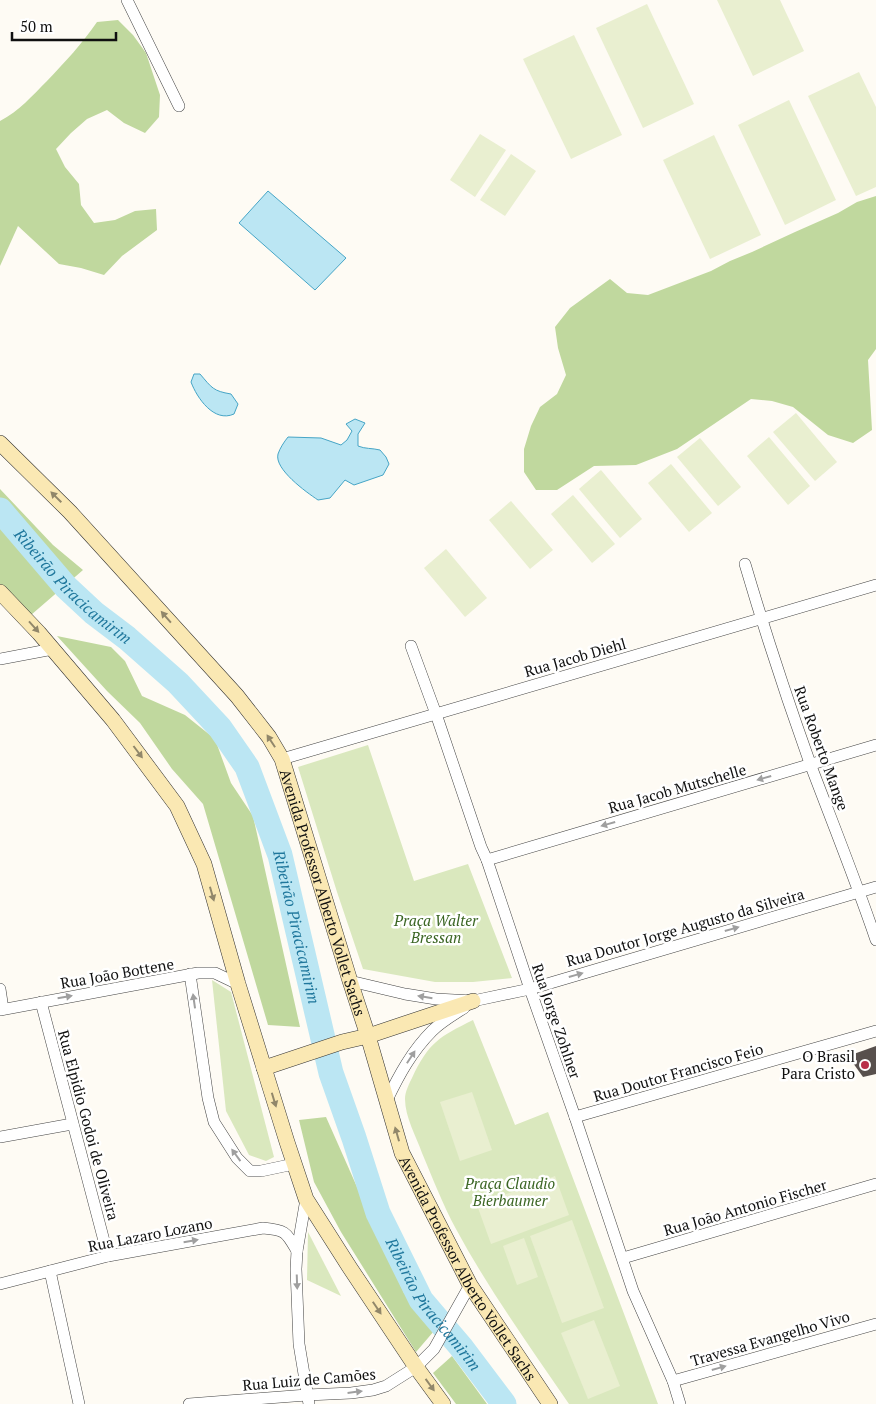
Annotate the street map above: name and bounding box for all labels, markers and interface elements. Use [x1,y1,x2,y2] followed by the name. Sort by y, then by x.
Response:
[12,10,116,42] scale bar
[20,16,53,36] text: 50 m
[50,492,62,504] one-way arrow
[9,523,137,649] water label: Ribeirão Piracicamirim
[160,611,171,624] one-way arrow
[28,620,40,632] one-way arrow
[522,633,628,681] street label: Rua Jacob Diehl
[790,683,854,813] street label: Rua Roberto Mange
[266,734,276,747] one-way arrow
[132,745,143,758] one-way arrow
[606,759,748,817] street label: Rua Jacob Mutschelle
[276,767,371,1018] street label: Avenida Professor Alberto Vollet Sachs
[756,775,771,783] one-way arrow
[601,821,616,829] one-way arrow
[268,847,325,1006] water label: Ribeirão Piracicamirim
[564,883,807,971] street label: Rua Doutor Jorge Augusto da Silveira
[209,887,217,902] one-way arrow
[393,910,479,947] park label: Praça Walter Bressan
[725,925,740,933] one-way arrow
[59,953,175,993] street label: Rua João Bottene
[528,961,586,1081] street label: Rua Jorge Zohlner
[569,971,584,979] one-way arrow
[190,992,198,1008] one-way arrow
[57,993,73,1001] one-way arrow
[416,993,432,1001] one-way arrow
[54,1028,124,1223] street label: Rua Elpidio Godoi de Oliveira
[591,1038,765,1106] street label: Rua Doutor Francisco Feio
[781,1046,855,1083] place label: O Brasil Para Cristo
[406,1050,416,1064] one-way arrow
[859,1059,871,1071] marker: O Brasil Para Cristo
[270,1093,278,1108] one-way arrow
[393,1127,401,1142] one-way arrow
[231,1148,241,1162] one-way arrow
[395,1152,541,1384] street label: Avenida Professor Alberto Vollet Sachs
[464,1173,556,1210] park label: Praça Claudio Bierbaumer
[661,1174,829,1240] street label: Rua João Antonio Fischer
[86,1212,214,1256] street label: Rua Lazaro Lozano
[380,1233,486,1375] water label: Ribeirão Piracicamirim
[183,1237,199,1245] one-way arrow
[293,1274,301,1290] one-way arrow
[372,1302,382,1315] one-way arrow
[688,1306,852,1370] street label: Travessa Evangelho Vivo
[242,1363,376,1395] street label: Rua Luiz de Camões
[712,1363,727,1371] one-way arrow
[424,1378,435,1391] one-way arrow
[348,1388,364,1396] one-way arrow

